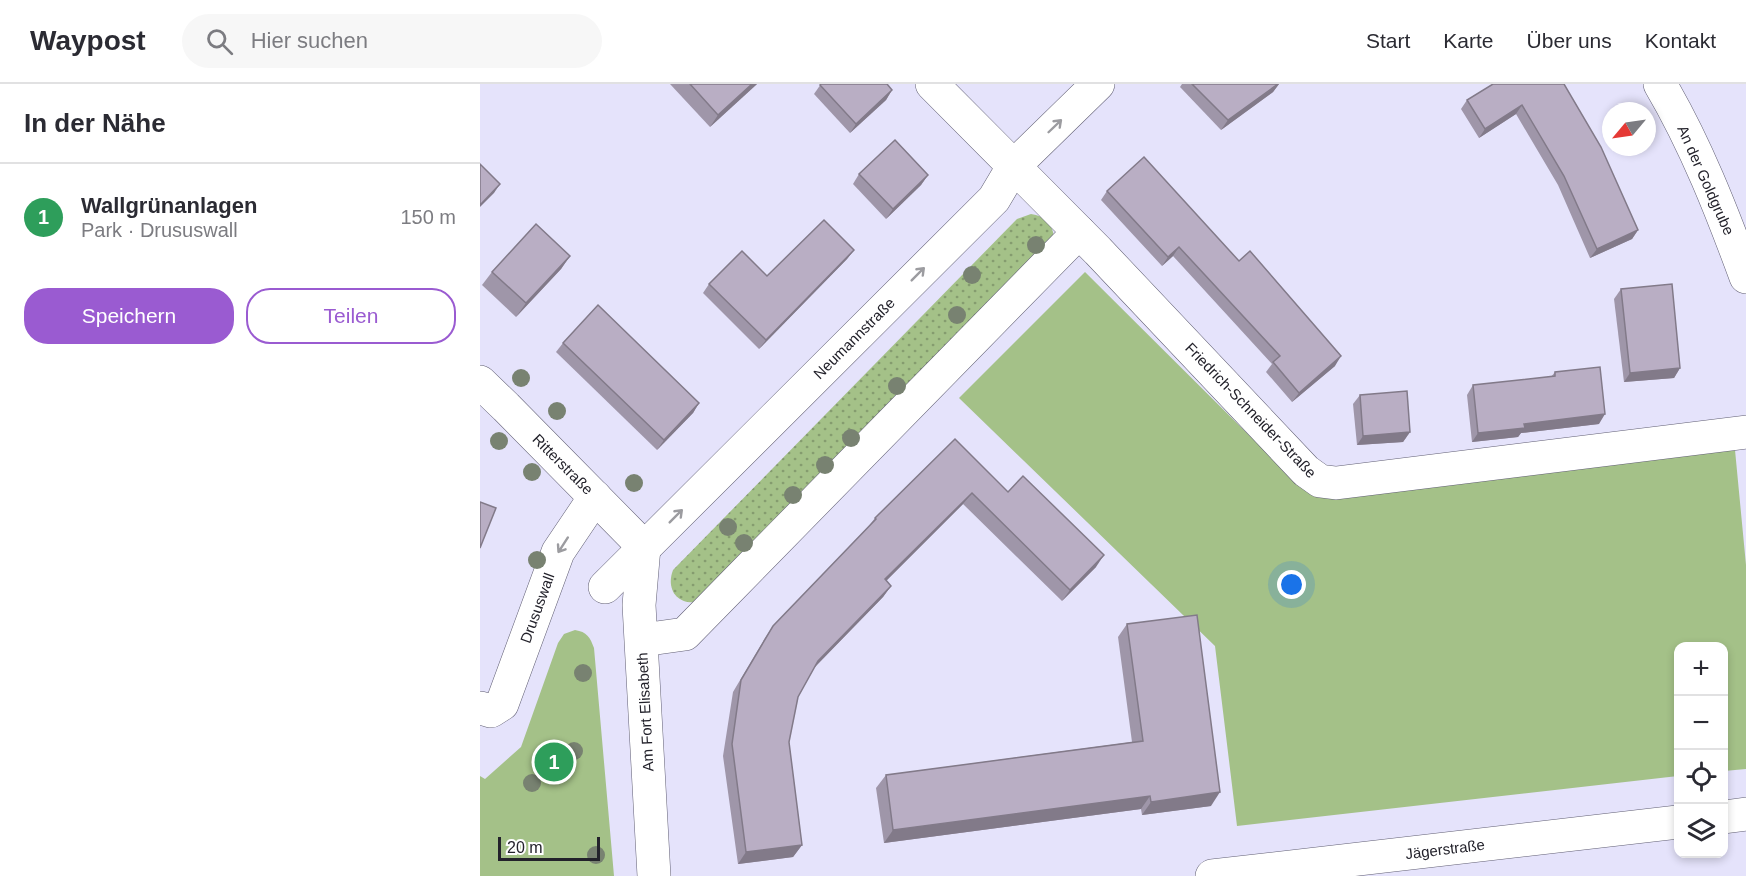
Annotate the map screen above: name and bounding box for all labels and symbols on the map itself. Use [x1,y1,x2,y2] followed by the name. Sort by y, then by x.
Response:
[1602,102,1656,156] north arrow
[1047,119,1062,133] one-way arrow
[1674,122,1738,238] street label: An der Goldgrube
[911,267,925,282] one-way arrow
[810,294,898,382] street label: Neumannstraße
[1182,339,1320,481] street label: Friedrich-Schneider-Straße
[529,430,597,498] street label: Ritterstraße
[669,508,683,523] one-way arrow
[556,536,568,553] one-way arrow
[1277,570,1306,599] your location
[516,571,558,645] street label: Drususwall
[633,652,657,772] street label: Am Fort Elisabeth
[534,740,574,784] pin: 1
[498,834,600,862] scale bar
[1404,836,1486,862] street label: Jägerstraße

